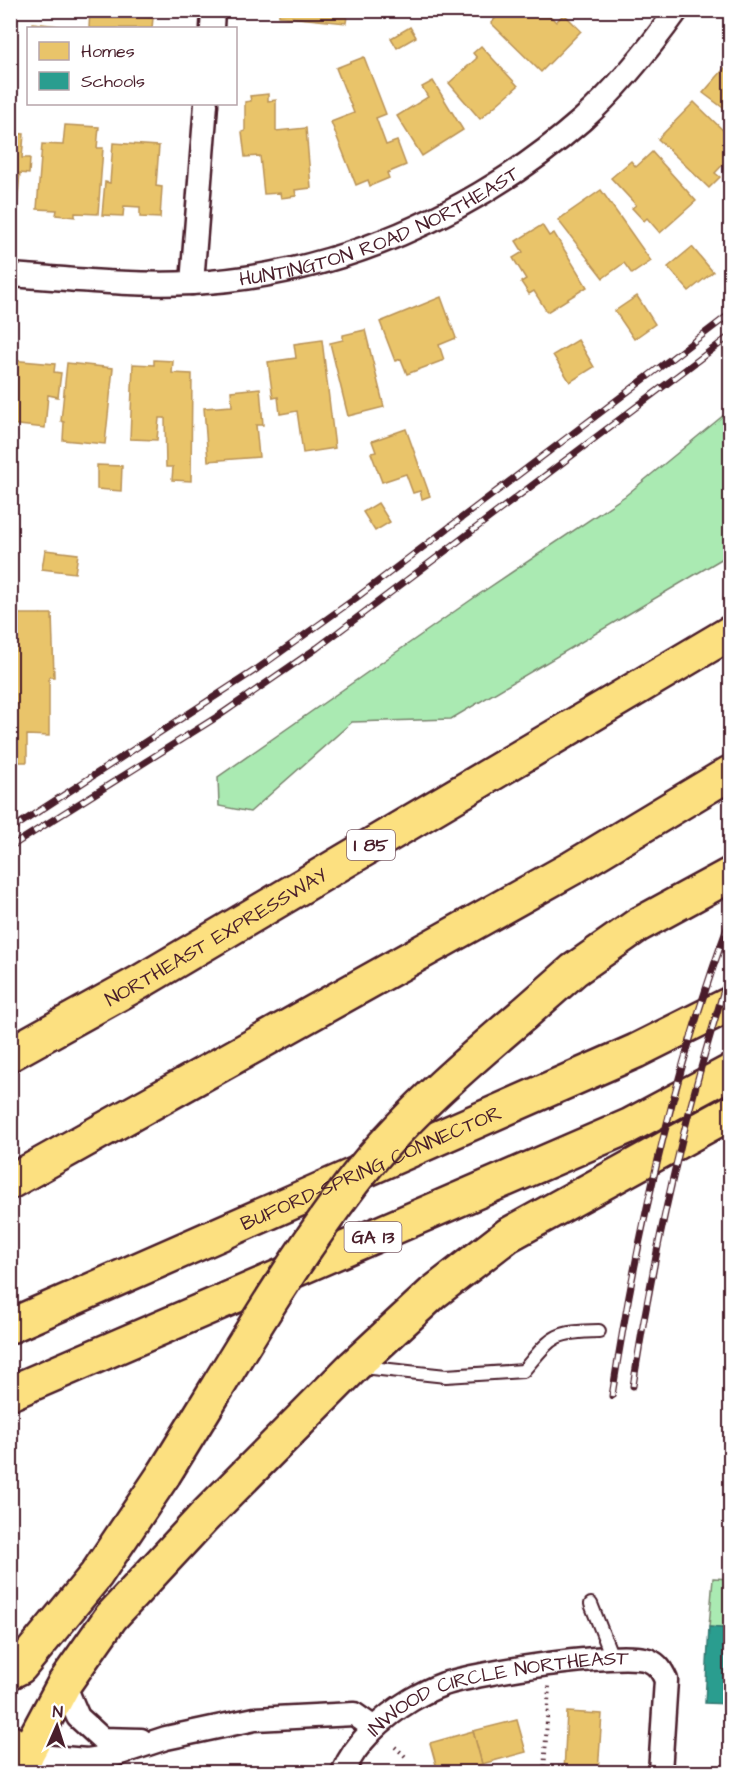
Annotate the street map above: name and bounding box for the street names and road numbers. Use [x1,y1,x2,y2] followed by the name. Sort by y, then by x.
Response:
[237,159,526,294] street label: HUNTINGTON ROAD NORTHEAST
[347,830,395,860] road number: I 85
[100,861,333,1014] street label: NORTHEAST EXPRESSWAY
[236,1099,506,1238] street label: BUFORD-SPRING CONNECTOR
[344,1222,401,1252] road number: GA 13
[361,1644,629,1743] street label: INWOOD CIRCLE NORTHEAST

